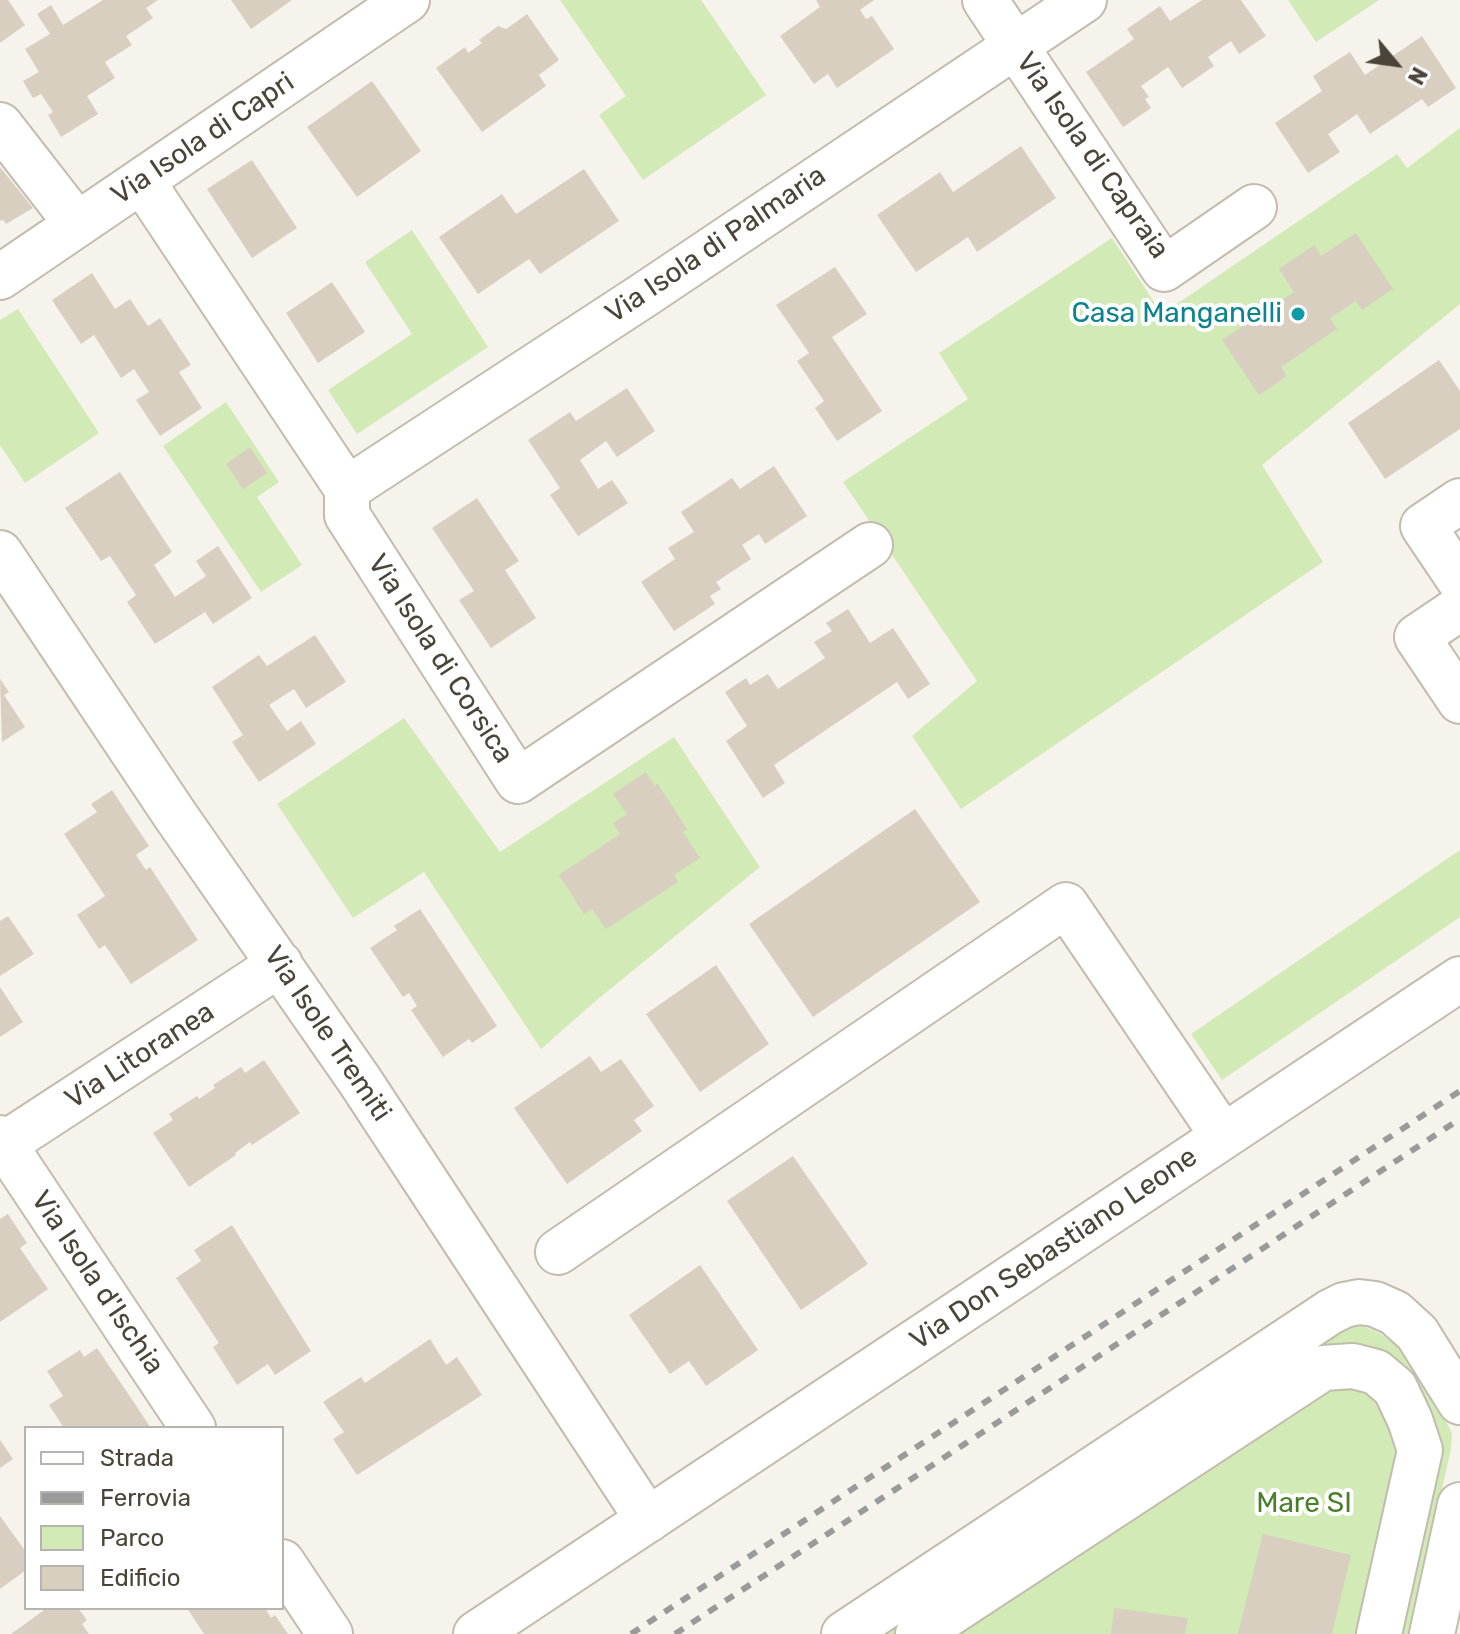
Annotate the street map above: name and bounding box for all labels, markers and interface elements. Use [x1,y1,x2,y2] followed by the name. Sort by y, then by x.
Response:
[1356,24,1436,104] north arrow
[1008,47,1176,265] street label: Via Isola di Capraia
[1402,62,1433,89] text: N
[105,66,301,212] street label: Via Isola di Capri
[600,159,832,331] street label: Via Isola di Palmaria
[1071,297,1282,331] place label: Casa Manganelli
[1289,305,1307,323] marker: Casa Manganelli
[360,548,520,770] street label: Via Isola di Corsica
[256,940,398,1128] street label: Via Isole Tremiti
[59,995,221,1117] street label: Via Litoranea
[904,1140,1204,1358] street label: Via Don Sebastiano Leone
[23,1185,171,1381] street label: Via Isola d'Ischia
[24,1426,284,1610] legend
[100,1444,174,1472] text: Strada
[100,1484,191,1512] text: Ferrovia
[1256,1487,1352,1521] park label: Mare SI
[100,1524,164,1552] text: Parco
[100,1564,181,1592] text: Edificio

